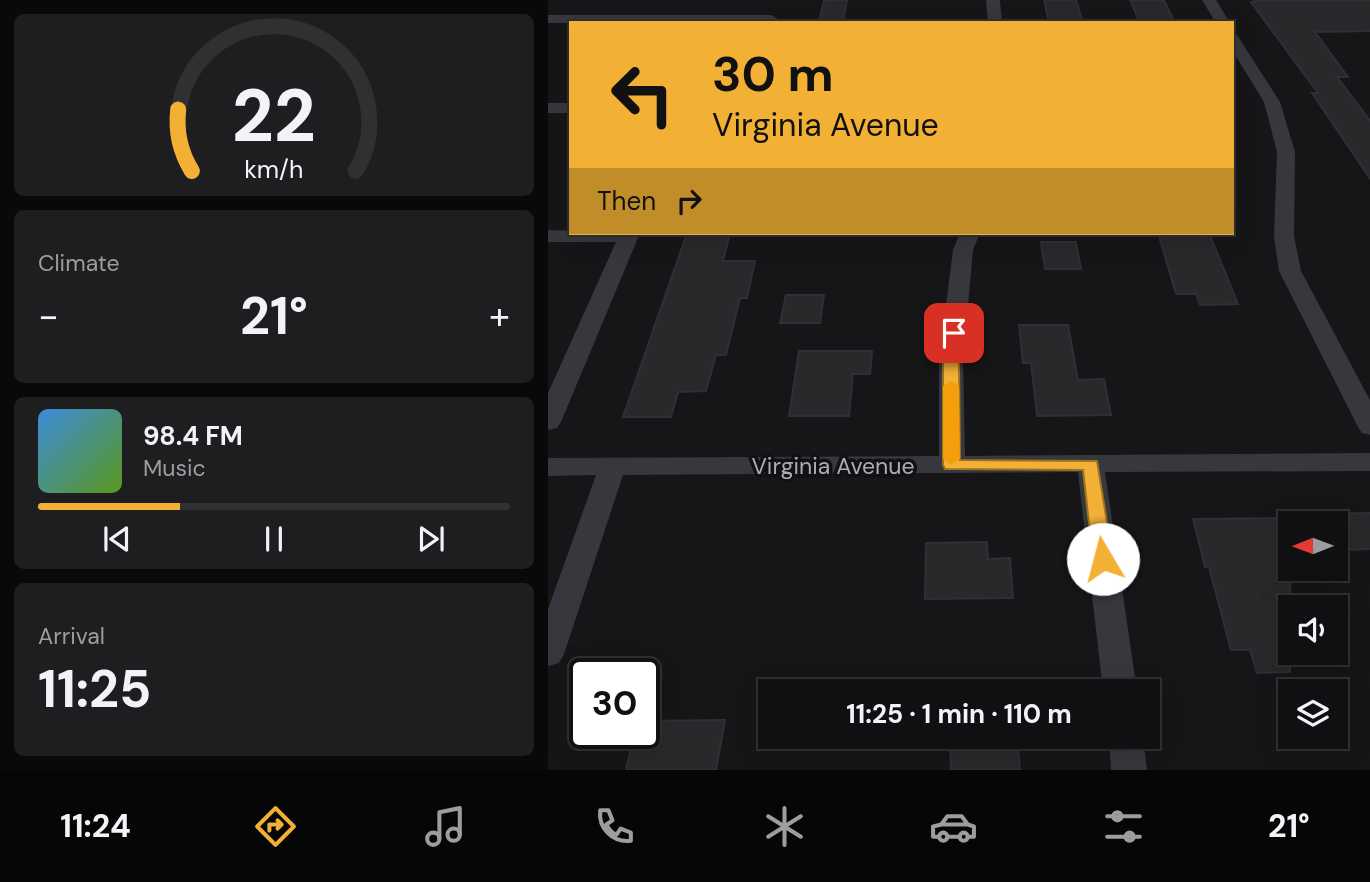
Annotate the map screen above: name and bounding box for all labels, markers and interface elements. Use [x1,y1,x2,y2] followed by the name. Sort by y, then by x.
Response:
[712,42,834,106] text: 30 m
[597,49,688,140] icon: left
[232,69,316,164] text: 22
[712,104,939,146] text: Virginia Avenue
[244,153,304,186] text: km/h
[670,182,708,220] icon: right
[597,184,656,218] text: Then
[38,248,120,278] text: Climate
[240,282,308,350] text: 21°
[38,291,59,341] text: −
[489,291,510,341] text: +
[924,303,984,363] pin
[935,314,973,352] icon: arrive
[143,419,243,453] text: 98.4 FM
[751,451,915,481] street label: Virginia Avenue
[143,453,206,483] text: Music
[1278,511,1348,581] north arrow
[1278,511,1348,749] map controls
[98,520,136,558] icon: previous
[255,520,293,558] icon: pause
[412,520,450,558] icon: next
[1066,522,1140,596] position arrow
[1278,595,1348,665] button: sound
[38,621,105,651] text: Arrival
[38,655,151,723] text: 11:25
[569,658,660,749] speed limit sign: 30
[1278,679,1348,749] button: layers
[846,697,1072,731] text: 11:25 · 1 min · 110 m
[251,802,300,851] icon: directions
[421,802,470,851] icon: music
[590,802,639,851] icon: phone
[760,802,809,851] icon: climate
[929,802,978,851] icon: car
[1099,802,1148,851] icon: filters
[60,805,131,847] text: 11:24
[1268,805,1310,847] text: 21°

